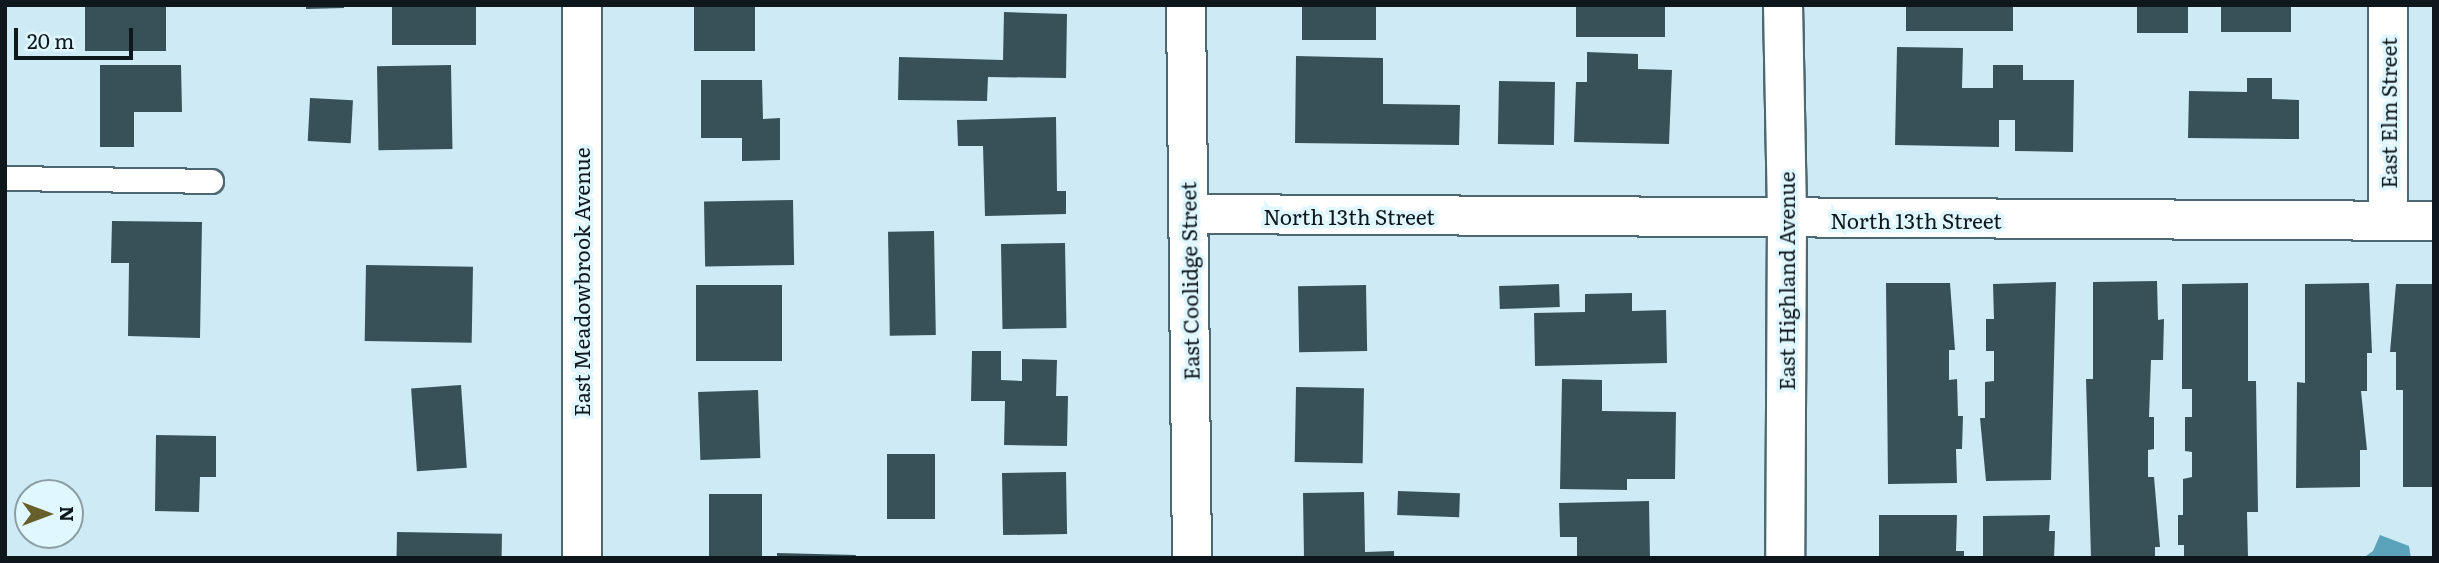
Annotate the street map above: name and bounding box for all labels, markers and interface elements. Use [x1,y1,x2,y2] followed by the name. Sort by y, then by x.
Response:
[18,14,136,58] scale bar
[27,24,74,55] text: 20 m
[2375,37,2401,189] street label: East Elm Street
[568,147,594,417] street label: East Meadowbrook Avenue
[1773,171,1799,391] street label: East Highland Avenue
[1175,181,1203,381] street label: East Coolidge Street
[1263,203,1435,229] street label: North 13th Street
[1830,207,2002,233] street label: North 13th Street
[14,479,84,549] north arrow
[54,506,82,522] text: N

